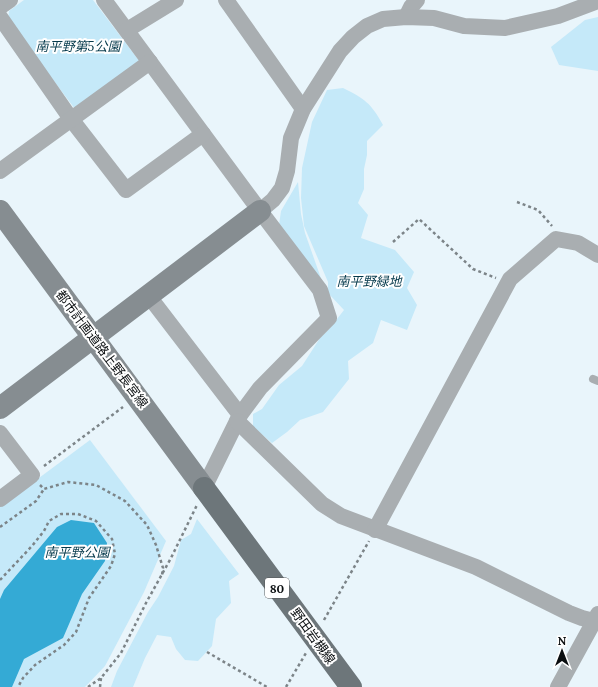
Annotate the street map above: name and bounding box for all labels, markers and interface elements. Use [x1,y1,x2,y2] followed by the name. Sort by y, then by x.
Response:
[36,38,122,55] park label: 南平野第5公園
[336,273,403,290] park label: 南平野緑地
[52,287,152,411] street label: 都市計画道路上野長宮線
[44,544,111,561] park label: 南平野公園
[265,578,289,598] road number: 80
[287,605,339,667] street label: 野田岩槻線
[542,631,582,671] north arrow
[558,634,567,648] text: N

